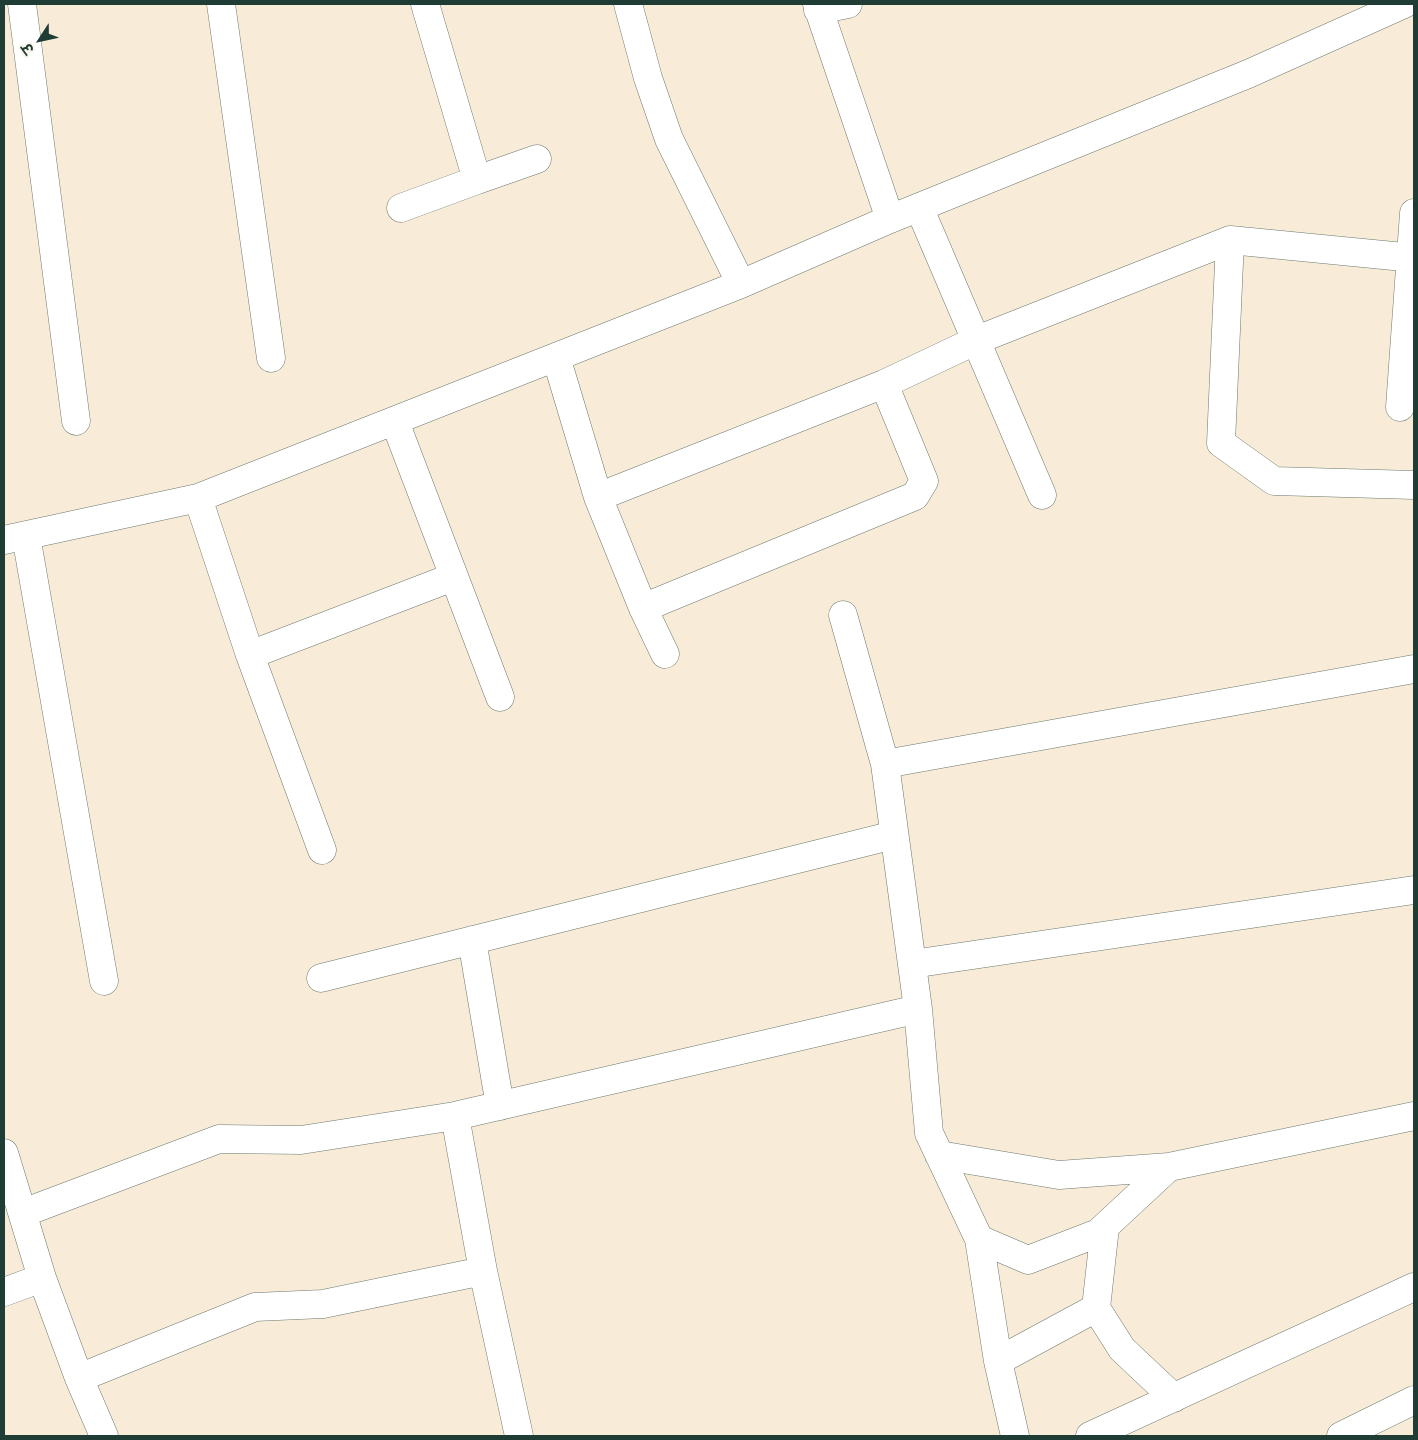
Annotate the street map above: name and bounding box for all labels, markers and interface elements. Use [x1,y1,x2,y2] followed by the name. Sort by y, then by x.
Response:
[15,15,65,65] north arrow
[18,40,38,58] text: उ

